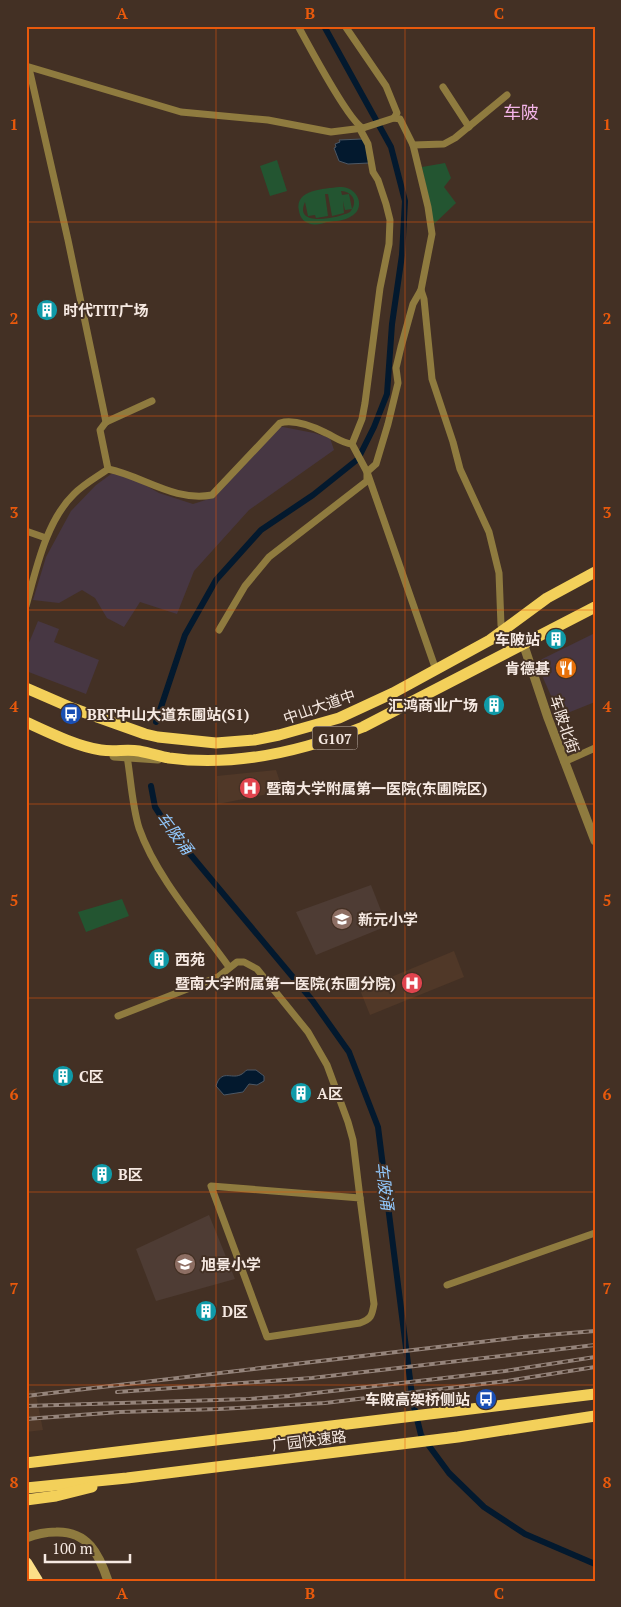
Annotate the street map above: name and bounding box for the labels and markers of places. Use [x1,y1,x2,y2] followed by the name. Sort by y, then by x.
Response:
[35,298,59,322] building icon: 时代TIT广场
[63,300,149,320] place label: 时代TIT广场
[544,627,568,651] building icon: 车陂站
[495,629,540,649] place label: 车陂站
[554,656,578,680] restaurant icon: 肯德基
[505,658,550,678] place label: 肯德基
[482,693,506,717] building icon: 汇鸿商业广场
[388,695,478,715] place label: 汇鸿商业广场
[59,702,83,726] bus stop icon: BRT中山大道东圃站(S1)
[87,704,249,724] place label: BRT中山大道东圃站(S1)
[238,776,262,800] hospital icon: 暨南大学附属第一医院(东圃院区)
[266,778,487,798] place label: 暨南大学附属第一医院(东圃院区)
[330,907,354,931] school or university icon: 新元小学
[358,909,418,929] place label: 新元小学
[147,947,171,971] building icon: 西苑
[175,949,205,969] place label: 西苑
[400,971,424,995] hospital icon: 暨南大学附属第一医院(东圃分院)
[175,973,396,993] place label: 暨南大学附属第一医院(东圃分院)
[51,1064,75,1088] building icon: C区
[79,1066,104,1086] place label: C区
[289,1081,313,1105] building icon: A区
[317,1083,343,1103] place label: A区
[90,1162,114,1186] building icon: B区
[118,1164,143,1184] place label: B区
[173,1252,197,1276] school or university icon: 旭景小学
[201,1254,261,1274] place label: 旭景小学
[194,1299,218,1323] building icon: D区
[222,1301,248,1321] place label: D区
[474,1387,498,1411] bus stop icon: 车陂高架桥侧站
[365,1389,470,1409] place label: 车陂高架桥侧站

